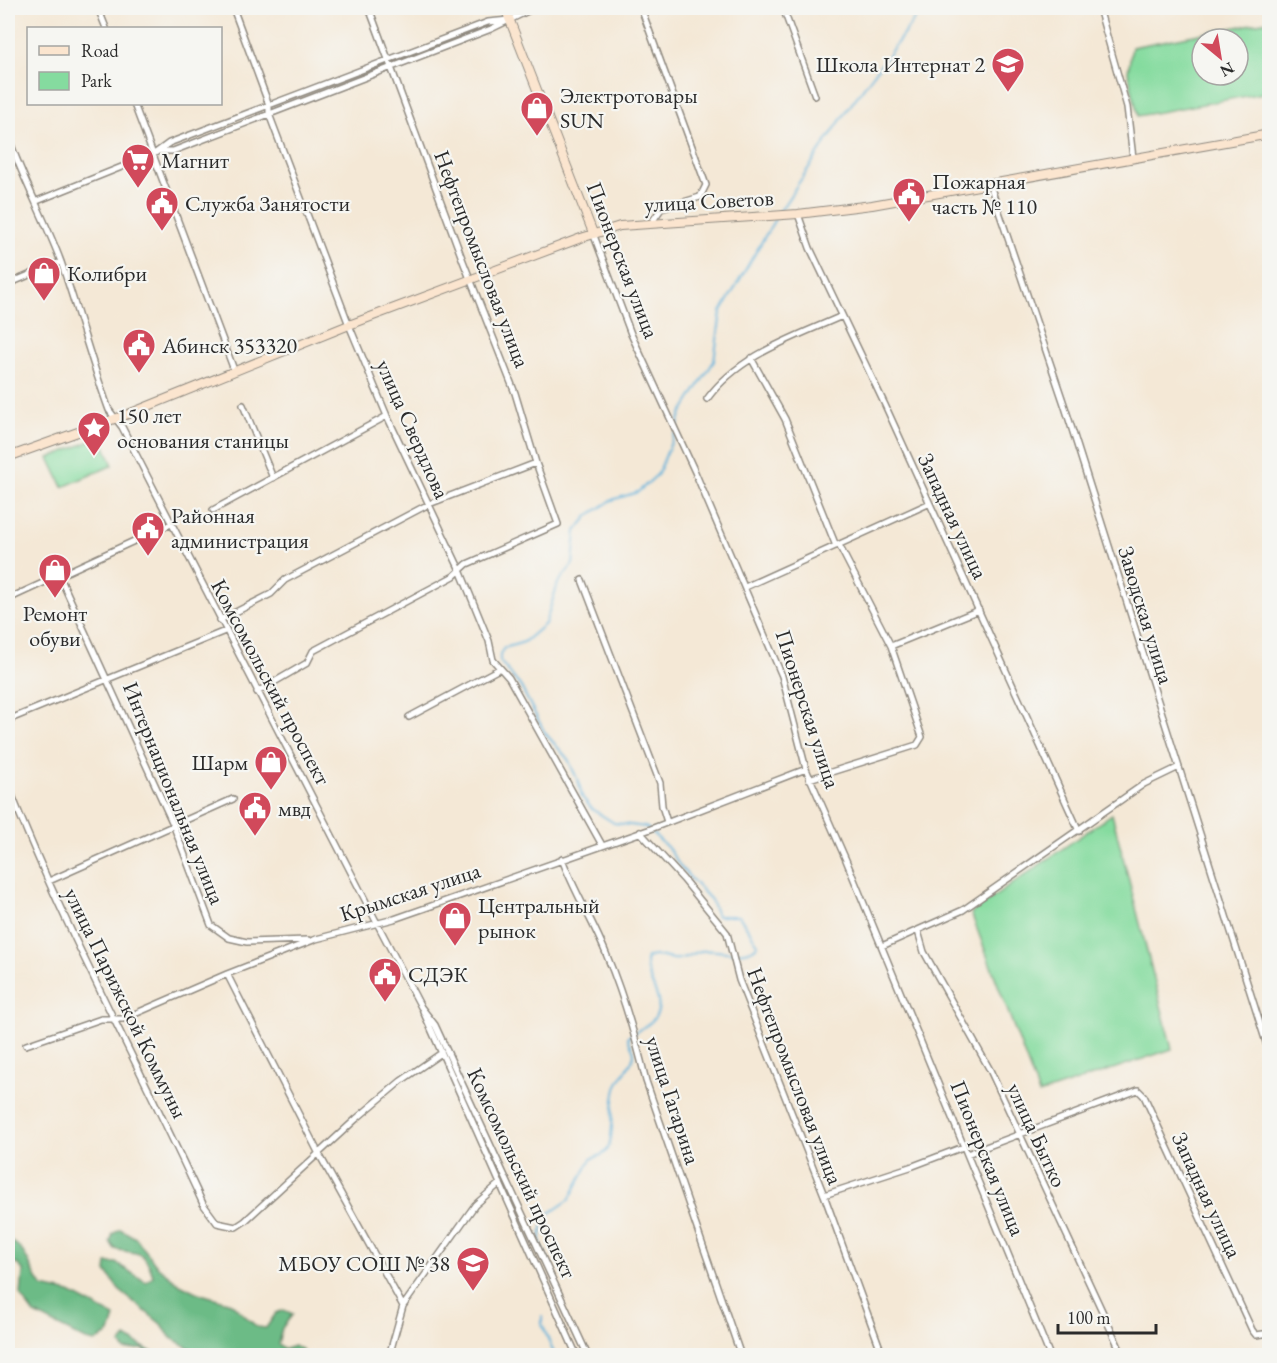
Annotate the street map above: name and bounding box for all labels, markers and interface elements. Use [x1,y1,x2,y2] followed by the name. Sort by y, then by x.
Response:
[27,27,222,105] legend
[1190,27,1250,87] north arrow
[81,39,120,62] text: Road
[990,46,1026,93] school or university icon: Школа Интернат 2
[816,50,985,79] place label: Школа Интернат 2
[1216,57,1238,82] text: N
[81,69,112,92] text: Park
[560,81,698,135] place label: Электротовары SUN
[519,90,555,137] shop icon: Электротовары SUN
[120,142,156,189] supermarket icon: Магнит
[161,146,229,175] place label: Магнит
[427,146,537,372] street label: Нефтепромысловая улица
[932,167,1037,221] place label: Пожарная часть № 110
[891,176,927,223] public building icon: Пожарная часть № 110
[580,178,666,343] street label: Пионерская улица
[644,183,774,219] street label: улица Советов
[144,185,180,232] public building icon: Служба Занятости
[185,189,351,218] place label: Служба Занятости
[26,255,62,302] shop icon: Колибри
[67,259,147,288] place label: Колибри
[121,327,157,374] public building icon: Абинск 353320
[161,331,297,360] place label: Абинск 353320
[369,355,457,503] street label: улица Свердлова
[117,401,289,455] place label: 150 лет основания станицы
[76,410,112,457] place icon: 150 лет основания станицы
[911,448,995,584] street label: Западная улица
[171,501,309,555] place label: Районная администрация
[130,510,166,557] public building icon: Районная администрация
[1111,542,1181,688] street label: Заводская улица
[37,552,73,599] shop icon: Ремонт обуви
[204,574,338,790] street label: Комсомольский проспект
[23,599,87,653] place label: Ремонт обуви
[769,626,847,792] street label: Пионерская улица
[116,677,232,909] street label: Интернациональная улица
[253,744,289,791] shop icon: Шарм
[192,748,248,777] place label: Шарм
[237,790,273,837] public building icon: мвд
[278,794,311,823] place label: мвд
[336,856,484,928] street label: Крымская улица
[57,883,195,1123] street label: улица Парижской Коммуны
[478,891,600,945] place label: Центральный рынок
[437,900,473,947] shop icon: Центральный рынок
[367,956,403,1003] public building icon: СДЭК
[408,960,468,989] place label: СДЭК
[740,963,850,1189] street label: Нефтепромысловая улица
[639,1032,707,1168] street label: улица Гагарина
[460,1063,584,1283] street label: Комсомольский проспект
[944,1076,1033,1240] street label: Пионерская улица
[1000,1078,1074,1192] street label: улица Бытко
[1165,1127,1249,1263] street label: Западная улица
[455,1245,491,1292] school or university icon: МБОУ СОШ № 38
[278,1249,450,1278] place label: МБОУ СОШ № 38
[1058,1297,1156,1335] scale bar
[1067,1306,1111,1329] text: 100 m

